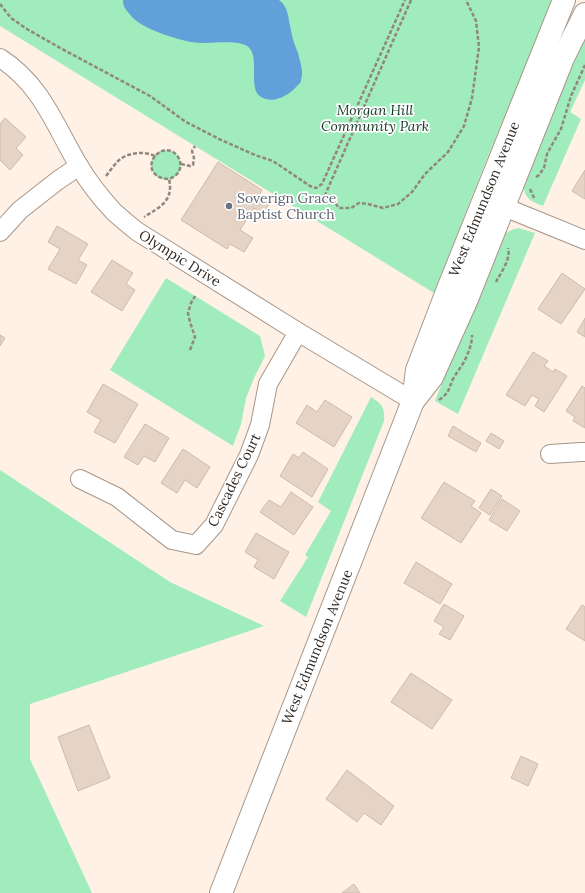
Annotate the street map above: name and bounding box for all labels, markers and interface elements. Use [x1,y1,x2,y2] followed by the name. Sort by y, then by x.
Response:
[321,101,429,135] park label: Morgan Hill Community Park
[445,118,524,279] street label: West Edmundson Avenue
[237,189,337,223] place label: Soverign Grace Baptist Church
[224,201,234,211] marker: Soverign Grace Baptist Church
[136,226,225,291] street label: Olympic Drive
[204,430,265,530] street label: Cascades Court
[278,566,357,727] street label: West Edmundson Avenue

